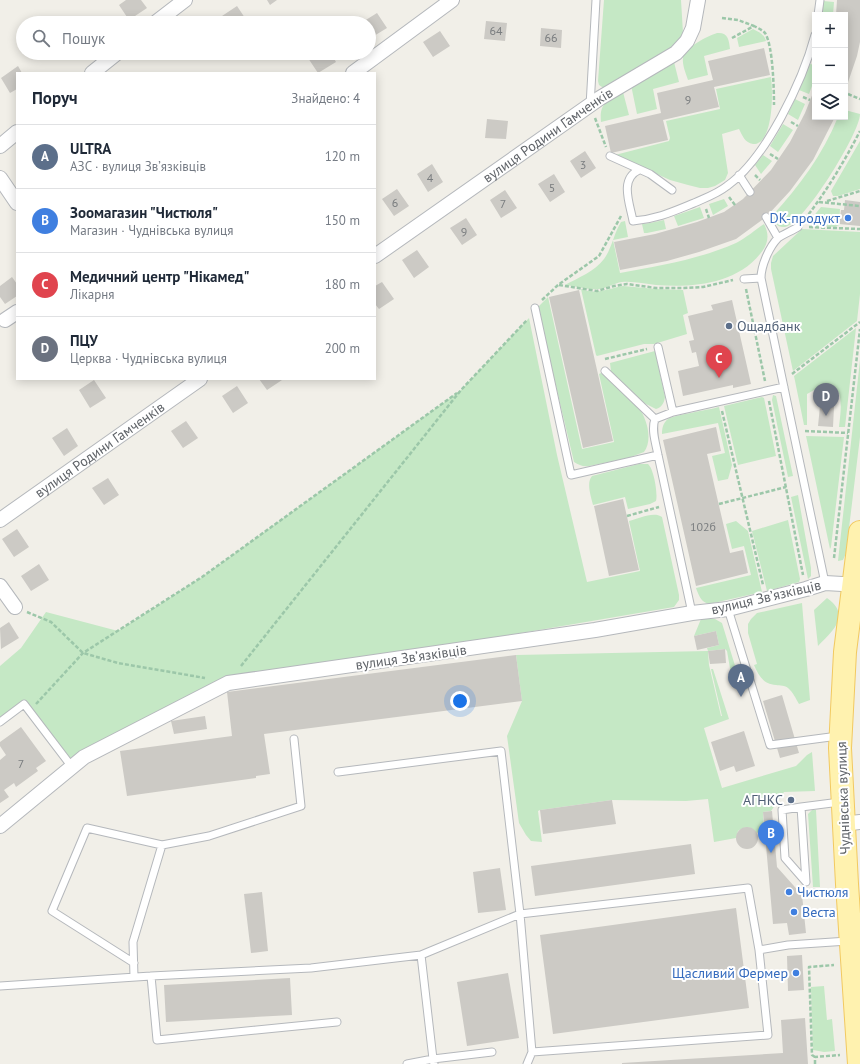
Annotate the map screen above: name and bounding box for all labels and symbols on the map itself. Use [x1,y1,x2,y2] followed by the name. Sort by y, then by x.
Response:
[489,23,503,38] house number: 64
[544,30,558,45] house number: 66
[479,83,616,187] street label: вулиця Родини Гамченків
[685,92,691,107] house number: 9
[580,157,586,172] house number: 3
[427,170,434,185] house number: 4
[549,180,555,195] house number: 5
[392,195,398,210] house number: 6
[500,196,506,211] house number: 7
[770,209,840,227] place label: DK-продукт
[843,213,853,223] marker: DK-продукт
[461,224,467,239] house number: 9
[737,317,801,335] place label: Ощадбанк
[724,321,734,331] marker: Ощадбанк
[706,345,732,378] pin: C
[813,383,839,416] pin: D
[31,398,168,502] street label: вулиця Родини Гамченків
[690,519,716,534] house number: 102б
[709,576,823,618] street label: вулиця Звʼязківців
[354,640,468,674] street label: вулиця Звʼязківців
[728,664,754,697] pin: A
[450,691,470,711] your location
[832,741,854,855] street label: Чуднівська вулиця
[18,756,24,771] house number: 7
[743,791,783,809] place label: АГНКС
[786,795,796,805] marker: АГНКС
[758,820,784,853] pin: B
[797,883,848,901] place label: Чистюля
[784,887,794,897] marker: Чистюля
[802,903,836,921] place label: Веста
[789,907,799,917] marker: Веста
[672,964,788,982] place label: Щасливий Фермер
[791,968,801,978] marker: Щасливий Фермер

